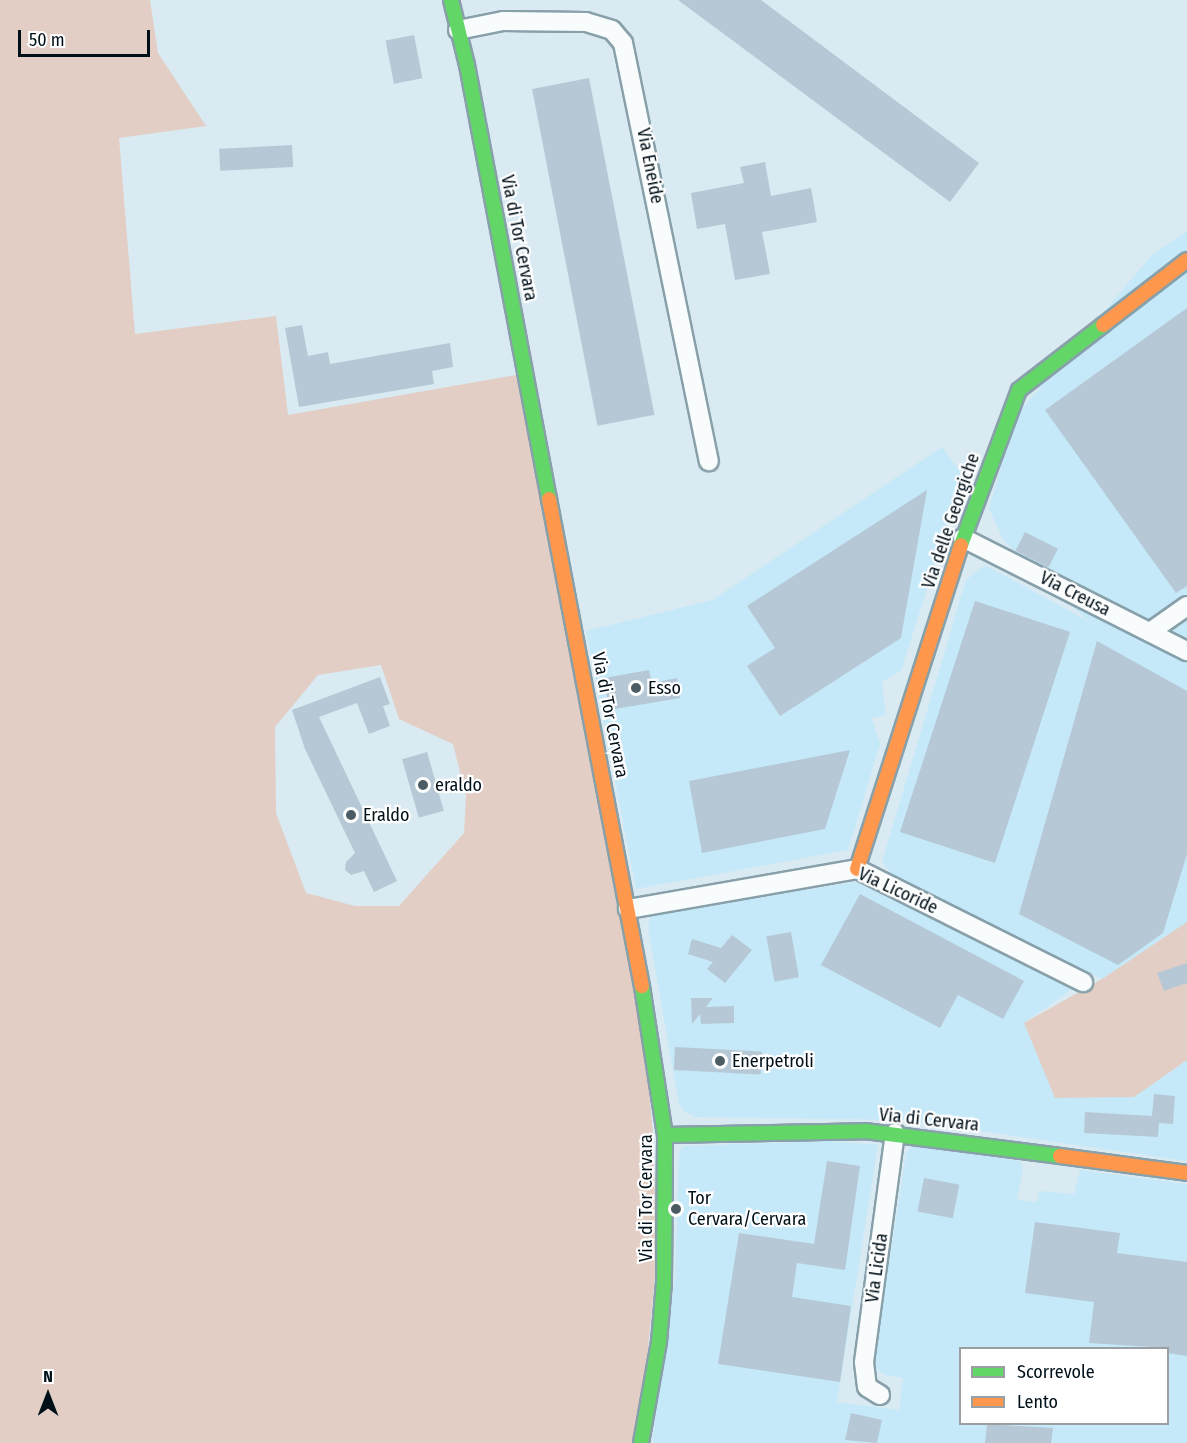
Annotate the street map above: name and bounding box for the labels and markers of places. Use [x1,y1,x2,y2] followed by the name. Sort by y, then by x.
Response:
[648,677,681,699] place label: Esso
[629,681,643,695] marker: Esso
[435,774,482,796] place label: eraldo
[416,778,430,792] marker: eraldo
[363,804,409,826] place label: Eraldo
[344,808,358,822] marker: Eraldo
[732,1050,814,1072] place label: Enerpetroli
[713,1054,727,1068] marker: Enerpetroli
[688,1188,806,1230] place label: Tor Cervara/Cervara
[669,1202,683,1216] marker: Tor Cervara/Cervara

